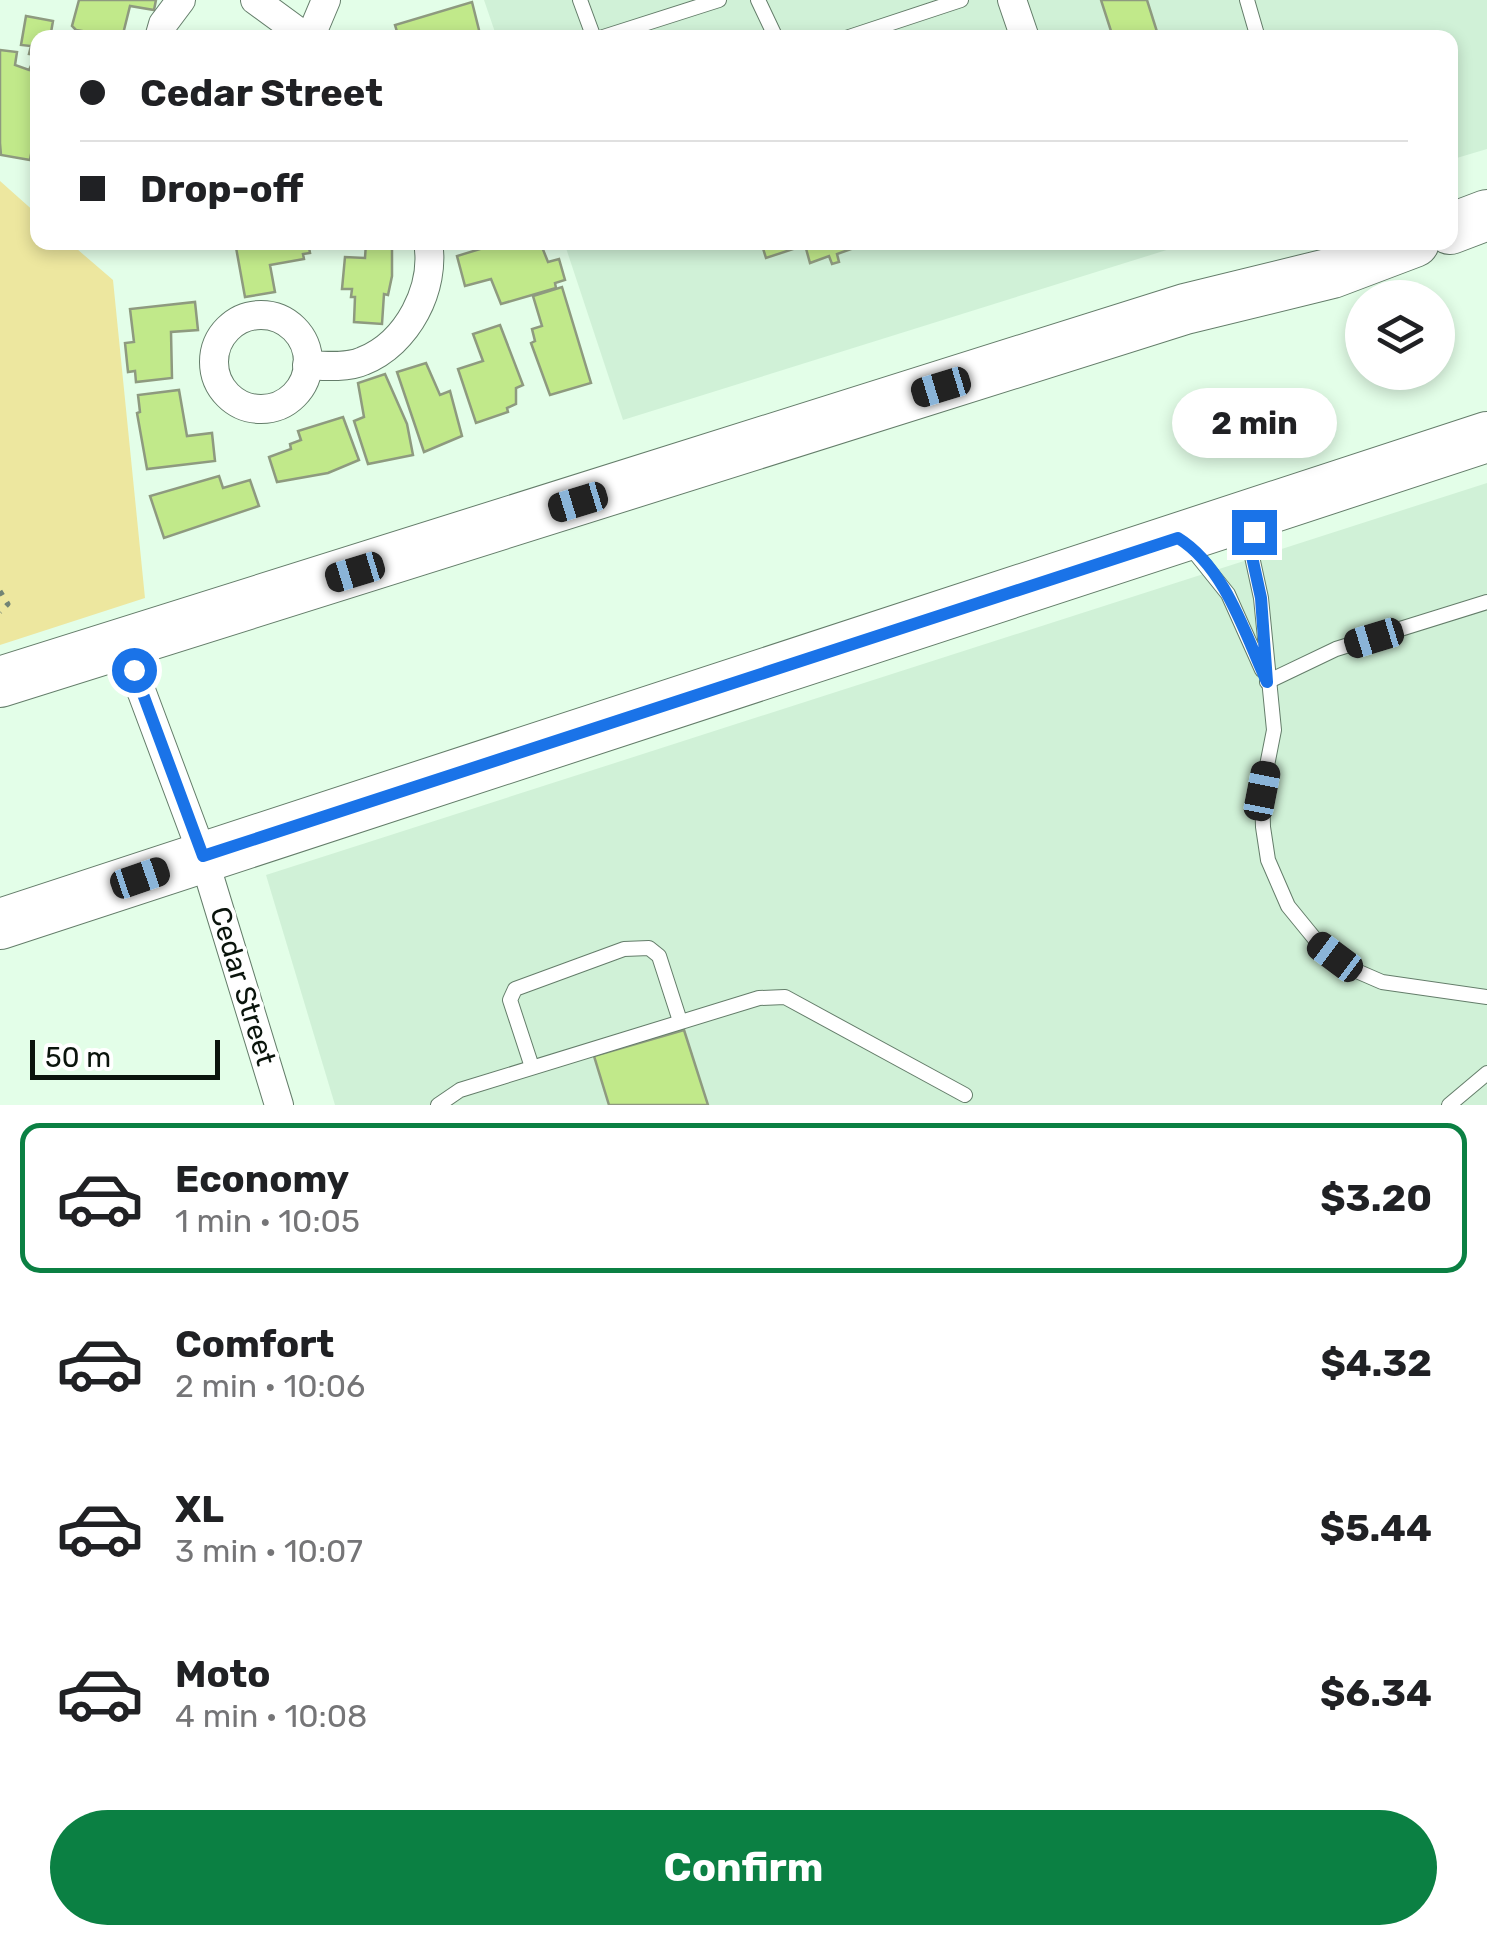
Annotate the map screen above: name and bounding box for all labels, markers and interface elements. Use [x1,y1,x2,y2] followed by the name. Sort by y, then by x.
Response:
[140,70,383,116] text: Cedar Street
[140,166,303,212] text: Drop-off
[1345,280,1455,390] map controls
[1345,280,1455,390] button: layers
[908,364,974,410] car
[1172,387,1336,457] callout: 2 min
[1211,404,1298,442] text: 2 min
[545,479,611,525] car
[1232,510,1277,555] route end
[322,549,388,595] car
[1341,615,1407,661] car
[112,648,157,693] route start
[1242,759,1282,823] car
[107,854,173,902] car
[203,903,283,1069] street label: Cedar Street
[1302,927,1368,987] car
[30,1035,220,1080] scale bar
[45,1041,111,1074] text: 50 m
[55,1153,145,1243] icon: car
[175,1156,349,1202] text: Economy
[1320,1175,1432,1221] text: $3.20
[175,1202,360,1240] text: 1 min · 10:05
[55,1318,145,1408] icon: car
[175,1321,334,1367] text: Comfort
[1320,1340,1432,1386] text: $4.32
[175,1367,365,1405] text: 2 min · 10:06
[55,1483,145,1573] icon: car
[175,1486,224,1532] text: XL
[1320,1505,1432,1551] text: $5.44
[175,1532,363,1570] text: 3 min · 10:07
[55,1648,145,1738] icon: car
[175,1651,271,1697] text: Moto
[1320,1670,1432,1716] text: $6.34
[175,1697,367,1735] text: 4 min · 10:08
[50,1810,1437,1925] button: Confirm

